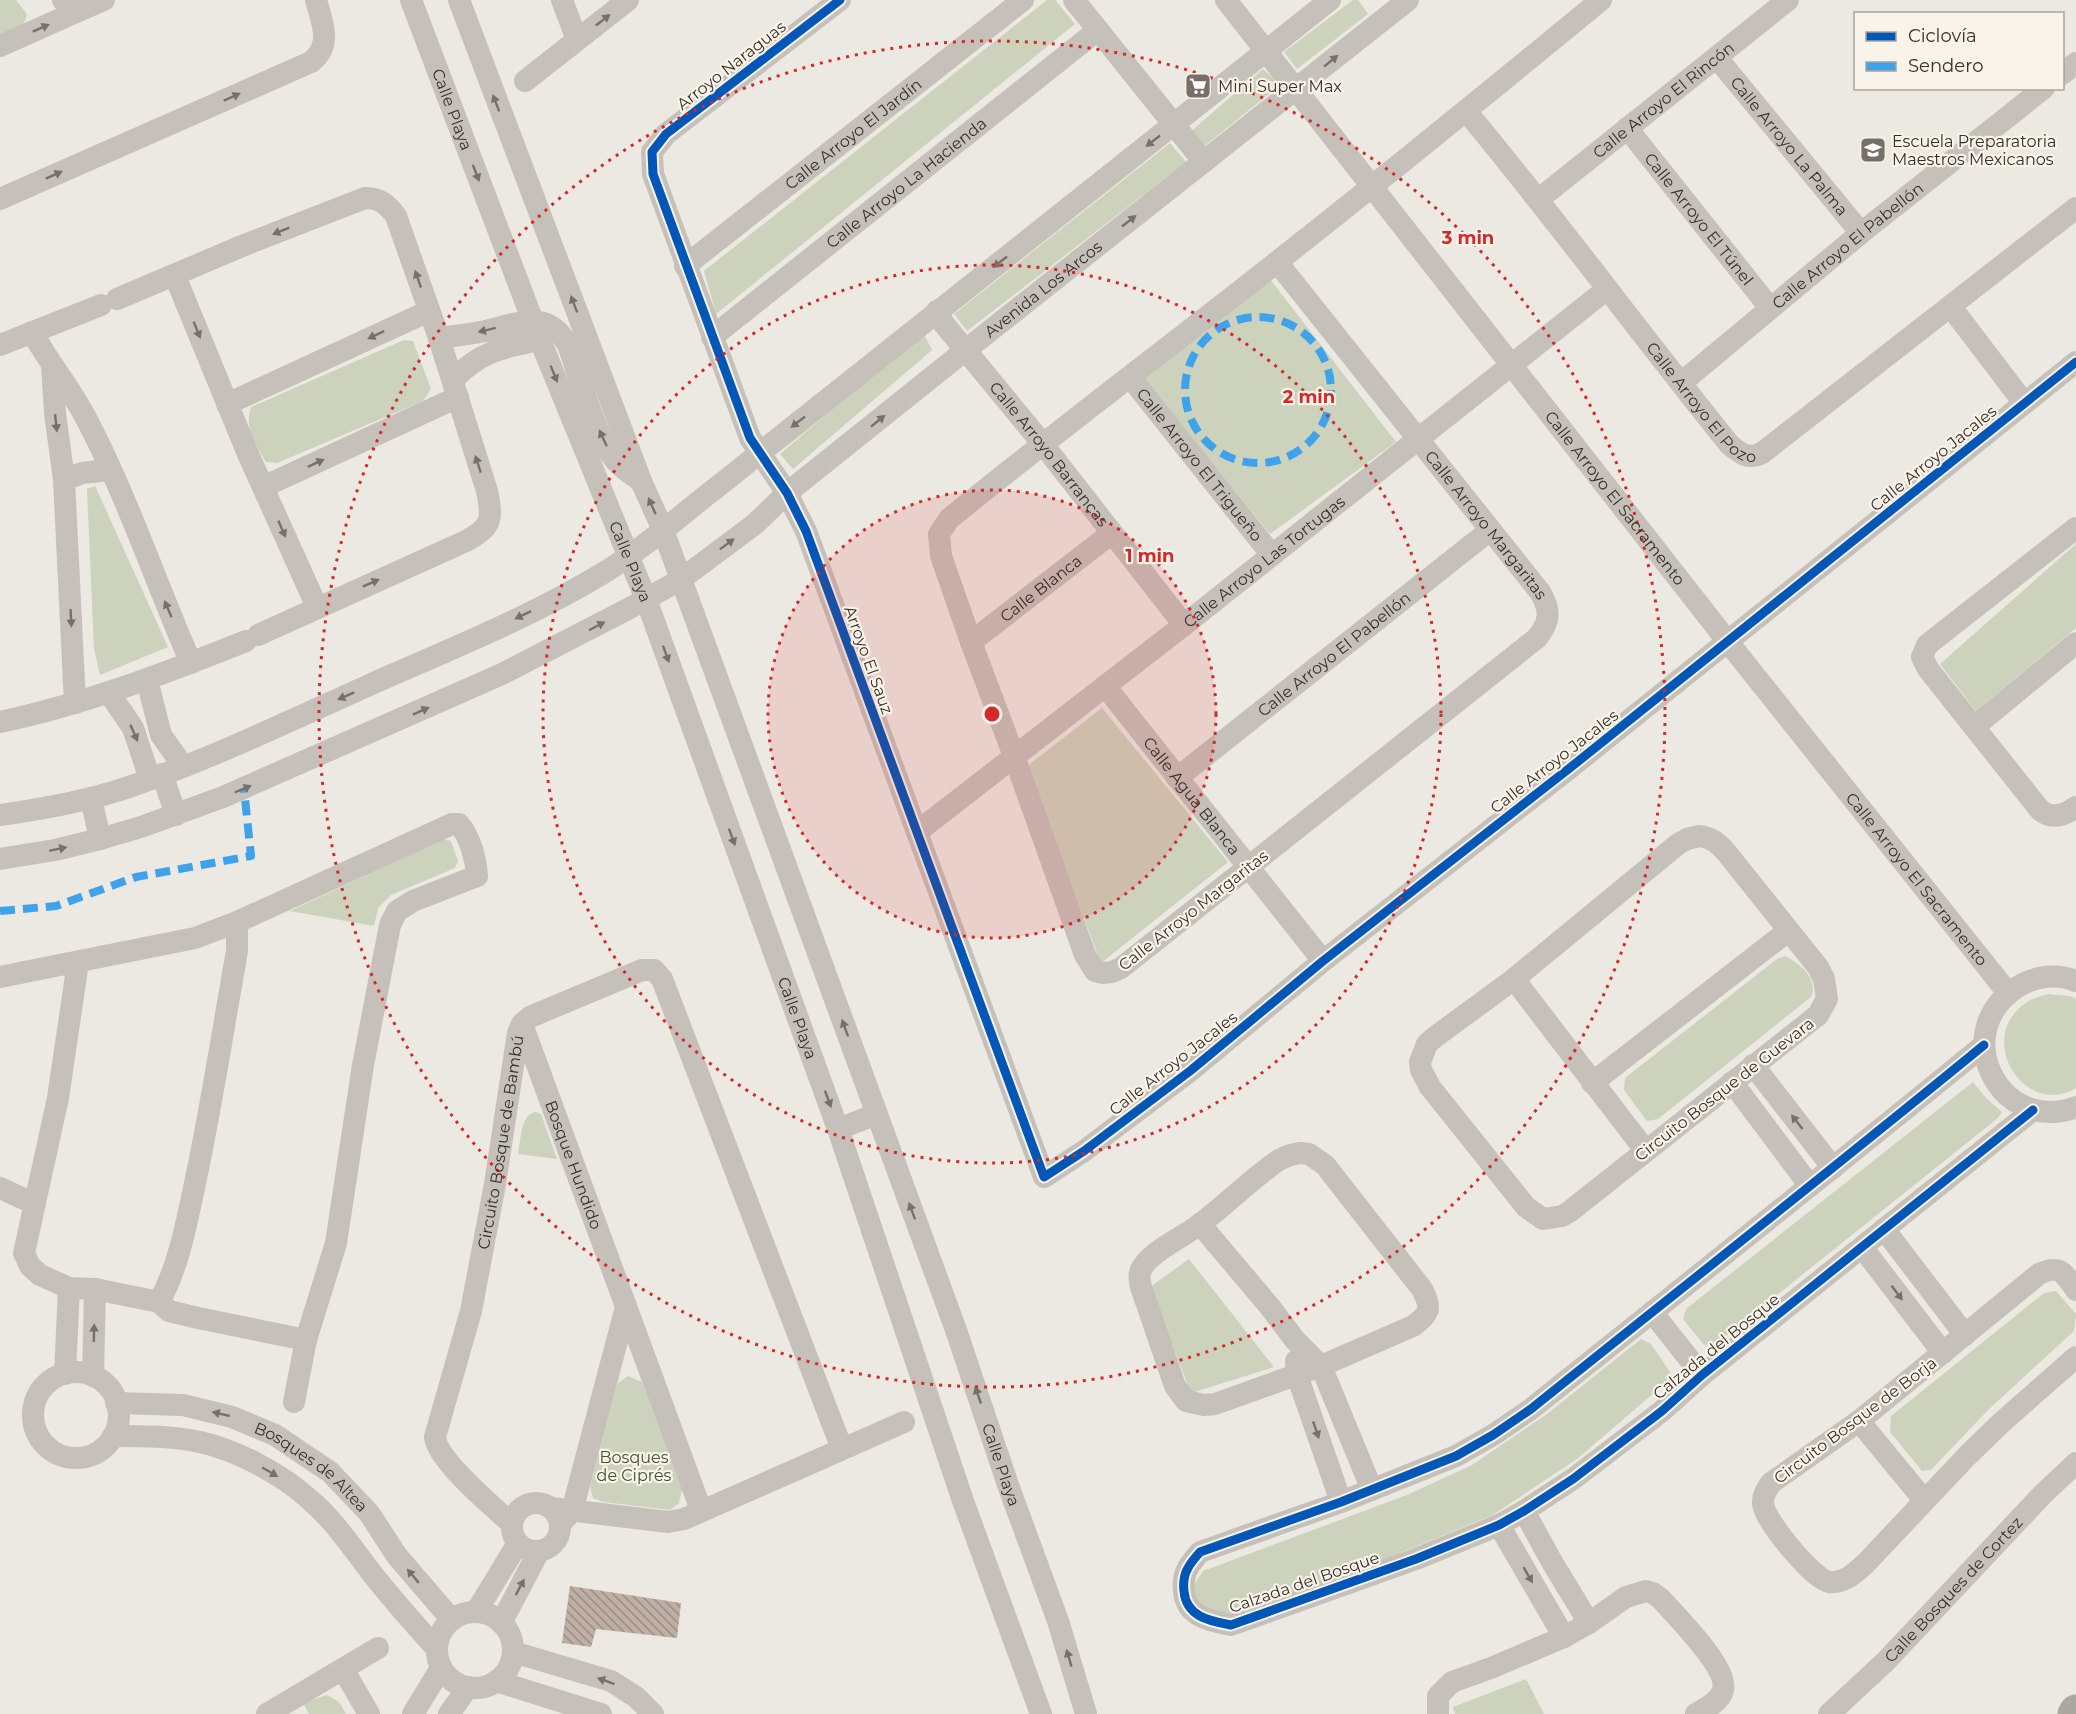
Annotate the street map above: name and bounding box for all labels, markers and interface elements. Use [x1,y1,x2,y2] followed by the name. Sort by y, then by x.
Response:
[1854,12,2064,90] legend
[595,15,610,27] one-way arrow
[673,17,790,114] street label: Arroyo Naraguas
[33,23,50,32] one-way arrow
[1908,25,1977,47] text: Ciclovía
[1589,38,1738,162] street label: Calle Arroyo El Rincón
[1323,54,1339,67] one-way arrow
[1908,55,1983,77] text: Sendero
[428,66,476,153] street label: Calle Playa
[1183,71,1213,101] supermarket icon: Mini Super Max
[1726,73,1852,220] street label: Calle Arroyo La Palma
[781,74,926,194] street label: Calle Arroyo El Jardín
[1218,77,1342,96] place label: Mini Super Max
[223,92,241,101] one-way arrow
[491,93,501,111] one-way arrow
[823,114,990,252] street label: Calle Arroyo La Hacienda
[1892,132,2056,169] place label: Escuela Preparatoria Maestros Mexicanos
[1145,134,1161,147] one-way arrow
[1858,135,1888,165] school or university icon: Escuela Preparatoria Maestros Mexicanos
[1640,149,1757,289] street label: Calle Arroyo El Túnel
[471,164,481,182] one-way arrow
[45,171,62,180] one-way arrow
[1768,178,1927,313] street label: Calle Arroyo El Pabellón
[1121,215,1137,228] one-way arrow
[271,226,289,236] one-way arrow
[1441,227,1494,249] text: 3 min
[981,237,1106,342] street label: Avenida Los Arcos
[992,255,1008,268] one-way arrow
[412,270,422,288] one-way arrow
[569,295,578,313] one-way arrow
[192,322,202,340] one-way arrow
[477,326,496,336] one-way arrow
[367,331,384,340] one-way arrow
[1642,338,1756,466] street label: Calle Arroyo El Pozo
[550,365,559,383] one-way arrow
[985,378,1113,531] street label: Calle Arroyo Barrancas
[1133,384,1266,545] street label: Calle Arroyo El Trigueño
[1283,386,1335,408] text: 2 min
[1866,401,2001,515] street label: Calle Arroyo Jacales
[1541,407,1689,589] street label: Calle Arroyo El Sacramento
[52,414,61,433] one-way arrow
[790,415,805,427] one-way arrow
[870,415,885,427] one-way arrow
[598,430,607,447] one-way arrow
[1421,447,1551,603] street label: Calle Arroyo Margaritas
[473,455,483,473] one-way arrow
[308,458,326,468] one-way arrow
[1180,492,1349,632] street label: Calle Arroyo Las Tortugas
[647,496,657,514] one-way arrow
[605,518,655,605] street label: Calle Playa
[278,520,287,538] one-way arrow
[719,538,735,551] one-way arrow
[1126,545,1174,567] text: 1 min
[996,551,1086,626] street label: Calle Blanca
[362,578,380,588] one-way arrow
[1254,588,1414,721] street label: Calle Arroyo El Pabellón
[163,600,172,618] one-way arrow
[840,603,897,717] street label: Arroyo El Sauz
[67,608,76,627] one-way arrow
[515,610,532,619] one-way arrow
[589,621,606,631] one-way arrow
[661,645,671,663] one-way arrow
[337,691,355,701] one-way arrow
[982,704,1002,724] centre of rings
[1487,705,1622,817] street label: Calle Arroyo Jacales
[413,706,430,715] one-way arrow
[130,725,139,742] one-way arrow
[1139,733,1244,859] street label: Calle Agua Blanca
[234,784,252,793] one-way arrow
[1842,789,1991,970] street label: Calle Arroyo El Sacramento
[728,828,738,846] one-way arrow
[48,844,67,853] one-way arrow
[1115,846,1272,975] street label: Calle Arroyo Margaritas
[774,974,821,1062] street label: Calle Playa
[1106,1007,1241,1119] street label: Calle Arroyo Jacales
[1631,1014,1818,1165] street label: Circuito Bosque de Guevara
[840,1019,849,1037] one-way arrow
[474,1034,528,1251] street label: Circuito Bosque de Bambú
[823,1091,833,1109] one-way arrow
[541,1098,606,1232] street label: Bosque Hundido
[1791,1114,1804,1130] one-way arrow
[907,1202,917,1220] one-way arrow
[1891,1286,1903,1301] one-way arrow
[1649,1290,1783,1403] street label: Calzada del Bosque
[89,1323,99,1342] one-way arrow
[1770,1353,1940,1488] street label: Circuito Bosque de Borja
[972,1385,982,1403] one-way arrow
[211,1409,230,1418] one-way arrow
[251,1418,372,1516] street label: Bosques de Altea
[978,1421,1024,1509] street label: Calle Playa
[1311,1421,1321,1439] one-way arrow
[597,1448,672,1485] park label: Bosques de Ciprés
[262,1467,278,1478] one-way arrow
[1881,1513,2027,1667] street label: Calle Bosques de Cortez
[1227,1548,1382,1617] street label: Calzada del Bosque
[1523,1567,1533,1584] one-way arrow
[407,1569,420,1584] one-way arrow
[515,1578,525,1595] one-way arrow
[1064,1649,1073,1667] one-way arrow
[597,1675,615,1685] one-way arrow

